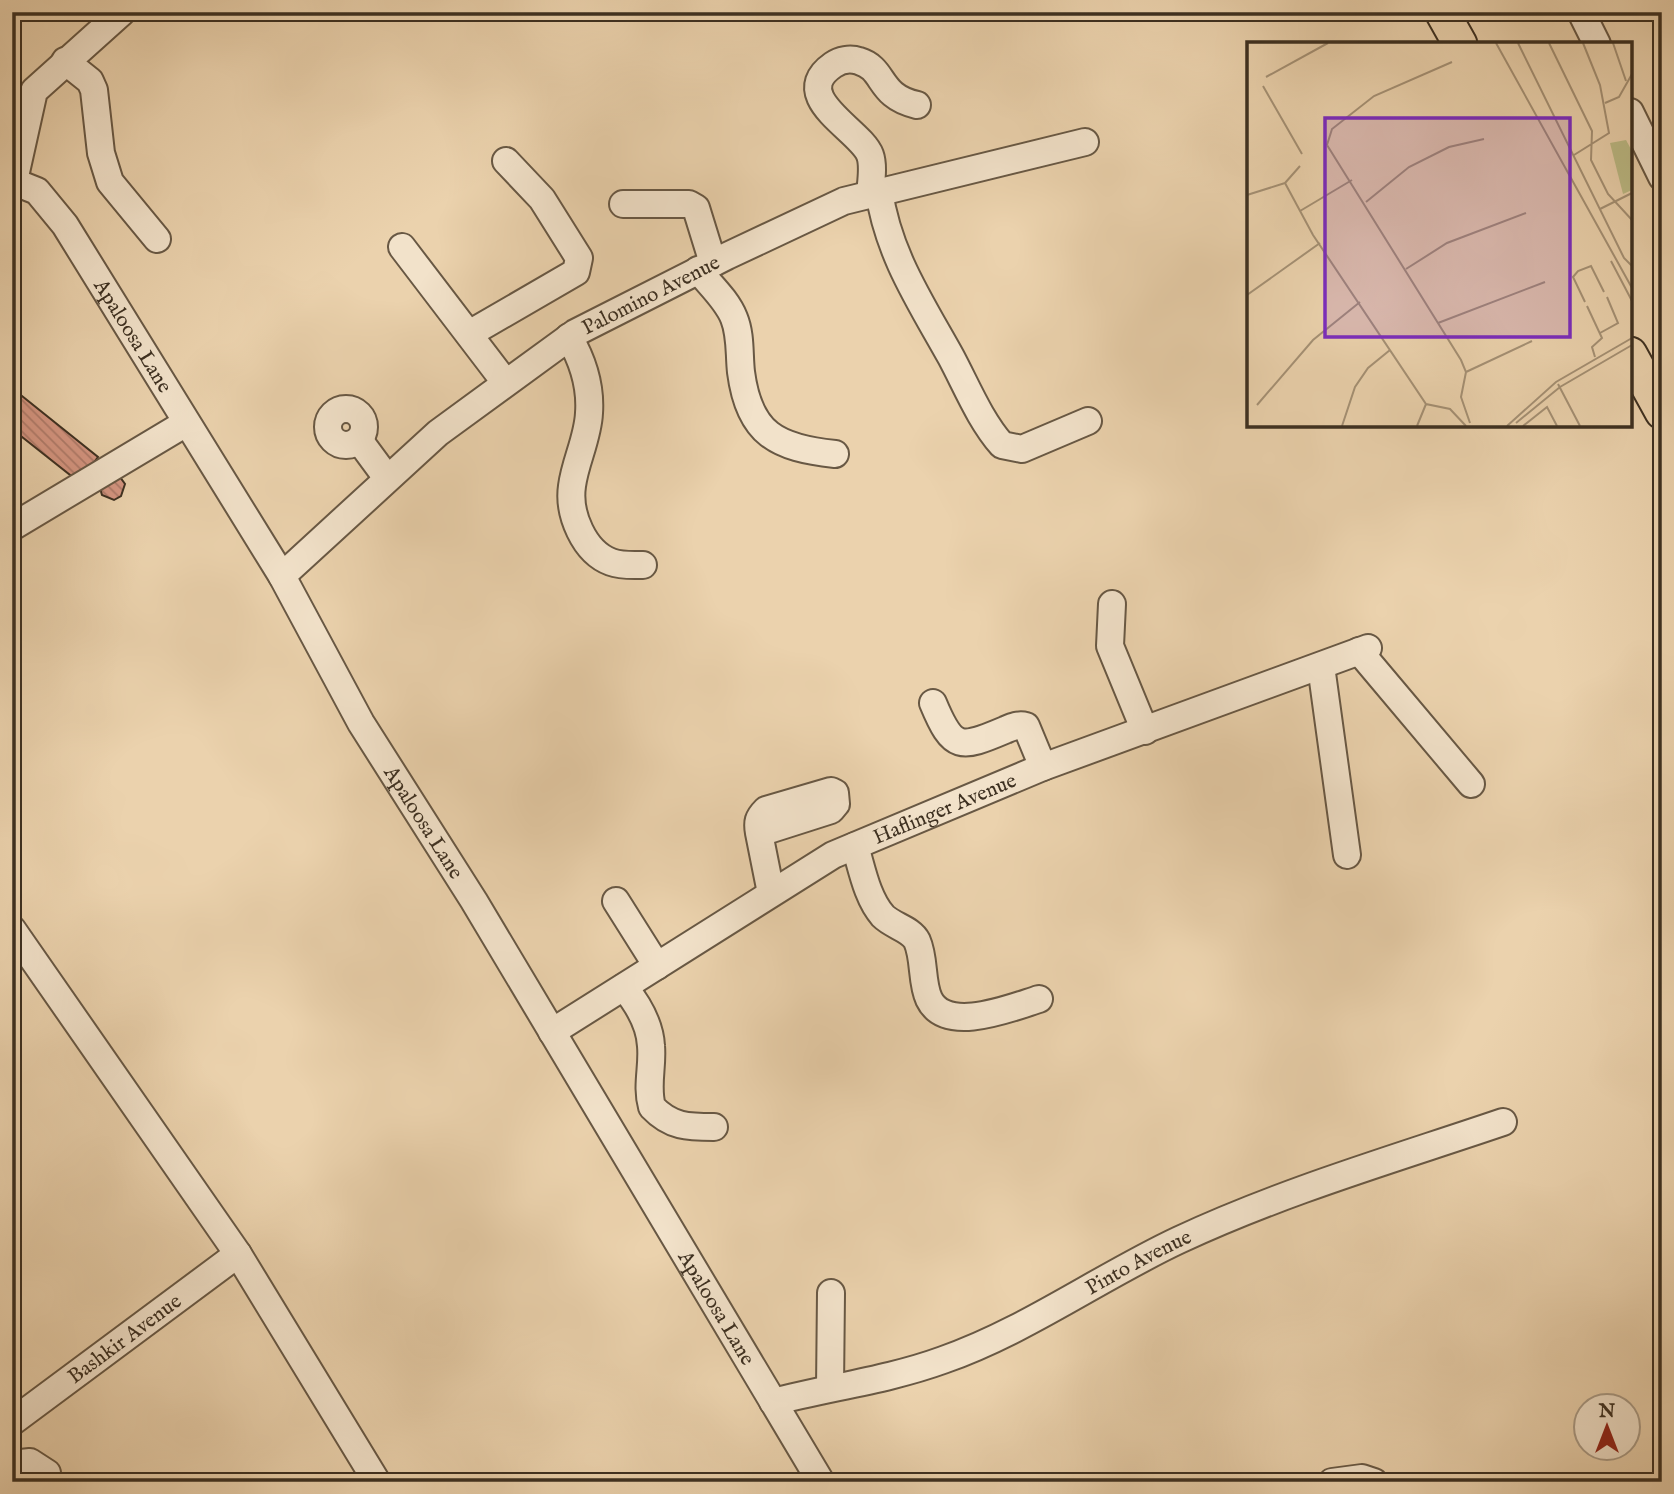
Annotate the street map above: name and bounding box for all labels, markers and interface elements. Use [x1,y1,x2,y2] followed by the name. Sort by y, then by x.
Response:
[1247,42,1632,427] inset map
[578,250,725,342] street label: Palomino Avenue
[86,274,178,399] street label: Apaloosa Lane
[376,761,469,885] street label: Apaloosa Lane
[869,768,1021,852] street label: Haflinger Avenue
[1081,1224,1196,1302] street label: Pinto Avenue
[670,1245,760,1371] street label: Apaloosa Lane
[63,1288,188,1391] street label: Bashkir Avenue
[1572,1392,1642,1462] north arrow
[1598,1400,1616,1424] text: N

